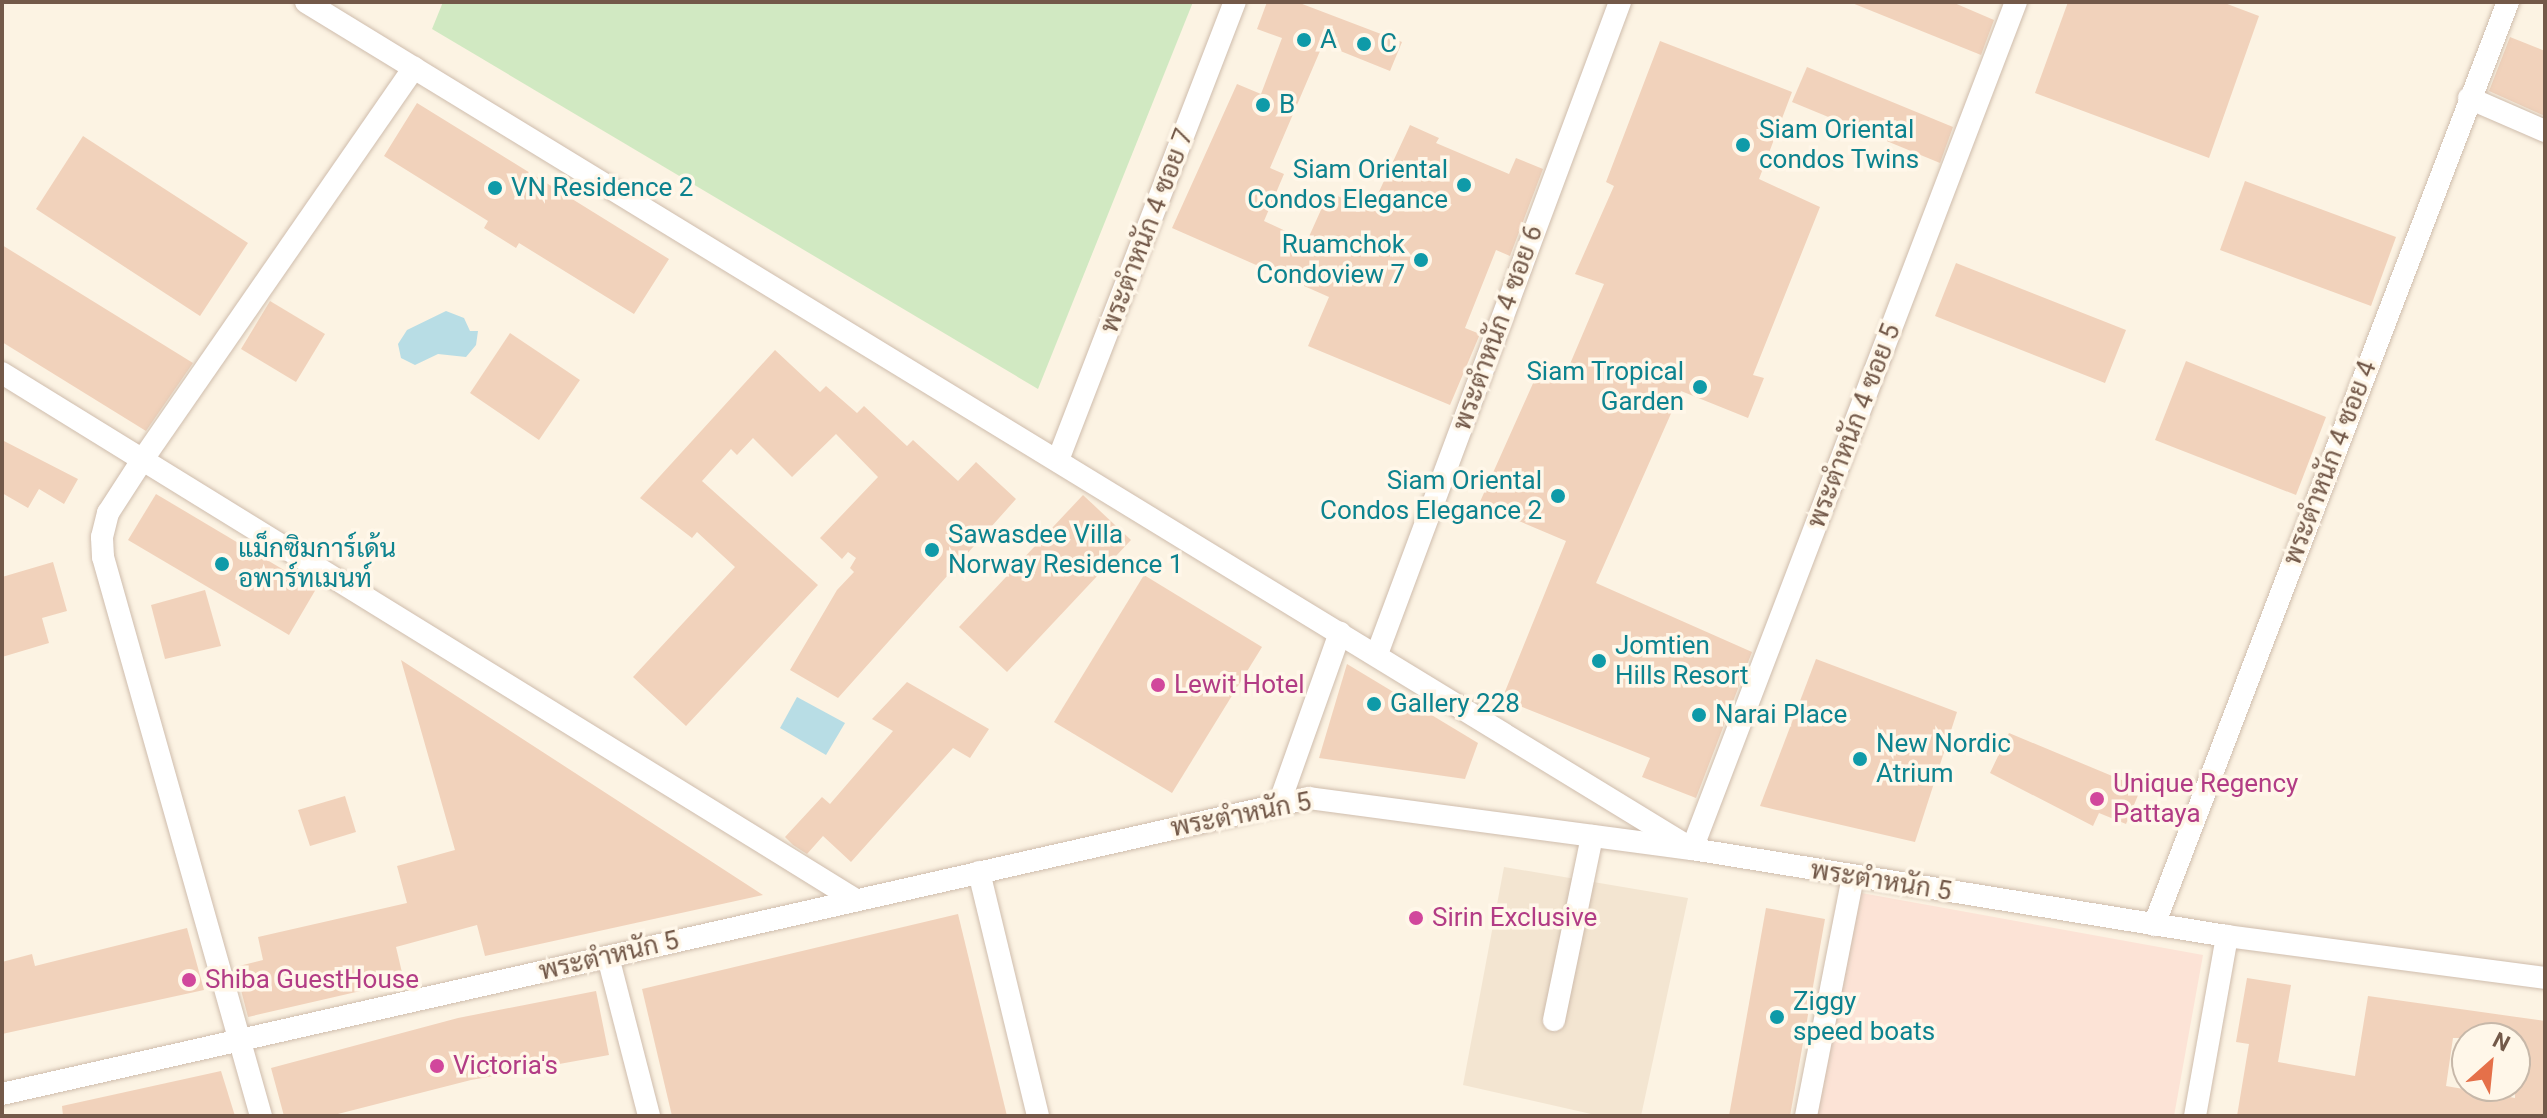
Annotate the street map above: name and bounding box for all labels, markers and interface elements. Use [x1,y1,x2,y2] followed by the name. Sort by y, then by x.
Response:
[1320,24,1337,56] place label: A
[1380,28,1397,60] place label: C
[1295,31,1313,49] marker: A
[1355,35,1373,53] marker: C
[1279,89,1295,121] place label: B
[1254,96,1272,114] marker: B
[1759,114,1920,176] place label: Siam Oriental condos Twins
[1094,124,1200,338] street label: พระตำหนัก 4 ซอย 7
[1734,136,1752,154] marker: Siam Oriental condos Twins
[1247,154,1448,216] place label: Siam Oriental Condos Elegance
[511,172,693,204] place label: VN Residence 2
[1455,176,1473,194] marker: Siam Oriental Condos Elegance
[486,179,504,197] marker: VN Residence 2
[1446,221,1550,435] street label: พระตำหนัก 4 ซอย 6
[1256,229,1405,290] place label: Ruamchok Condoview 7
[1412,251,1430,269] marker: Ruamchok Condoview 7
[1801,319,1907,533] street label: พระตำหนัก 4 ซอย 5
[1526,356,1684,418] place label: Siam Tropical Garden
[2277,356,2383,570] street label: พระตำหนัก 4 ซอย 4
[1691,378,1709,396] marker: Siam Tropical Garden
[1320,465,1542,526] place label: Siam Oriental Condos Elegance 2
[1549,487,1567,505] marker: Siam Oriental Condos Elegance 2
[948,519,1183,580] place label: Sawasdee Villa Norway Residence 1
[238,533,396,594] place label: แม็กซิมการ์เด้น อพาร์ทเมนท์
[923,541,941,559] marker: Sawasdee Villa Norway Residence 1
[213,555,231,573] marker: แม็กซิมการ์เด้น อพาร์ทเมนท์
[1615,630,1748,692] place label: Jomtien Hills Resort
[1590,652,1608,670] marker: Jomtien Hills Resort
[1174,669,1305,701] place label: Lewit Hotel
[1149,676,1167,694] marker: Lewit Hotel
[1390,688,1520,720] place label: Gallery 228
[1365,695,1383,713] marker: Gallery 228
[1715,699,1847,731] place label: Narai Place
[1690,706,1708,724] marker: Narai Place
[1876,728,2011,790] place label: New Nordic Atrium
[1851,750,1869,768] marker: New Nordic Atrium
[2113,768,2298,830] place label: Unique Regency Pattaya
[1168,786,1314,844] street label: พระตำหนัก 5
[2088,790,2106,808] marker: Unique Regency Pattaya
[1808,854,1954,908] street label: พระตำหนัก 5
[1432,902,1597,934] place label: Sirin Exclusive
[1407,909,1425,927] marker: Sirin Exclusive
[536,925,682,987] street label: พระตำหนัก 5
[205,964,419,996] place label: Shiba GuestHouse
[180,971,198,989] marker: Shiba GuestHouse
[1793,986,1935,1048] place label: Ziggy speed boats
[1768,1008,1786,1026] marker: Ziggy speed boats
[2451,1022,2531,1102] north arrow
[2489,1027,2514,1057] text: N
[453,1050,558,1082] place label: Victoria's
[428,1057,446,1075] marker: Victoria's

